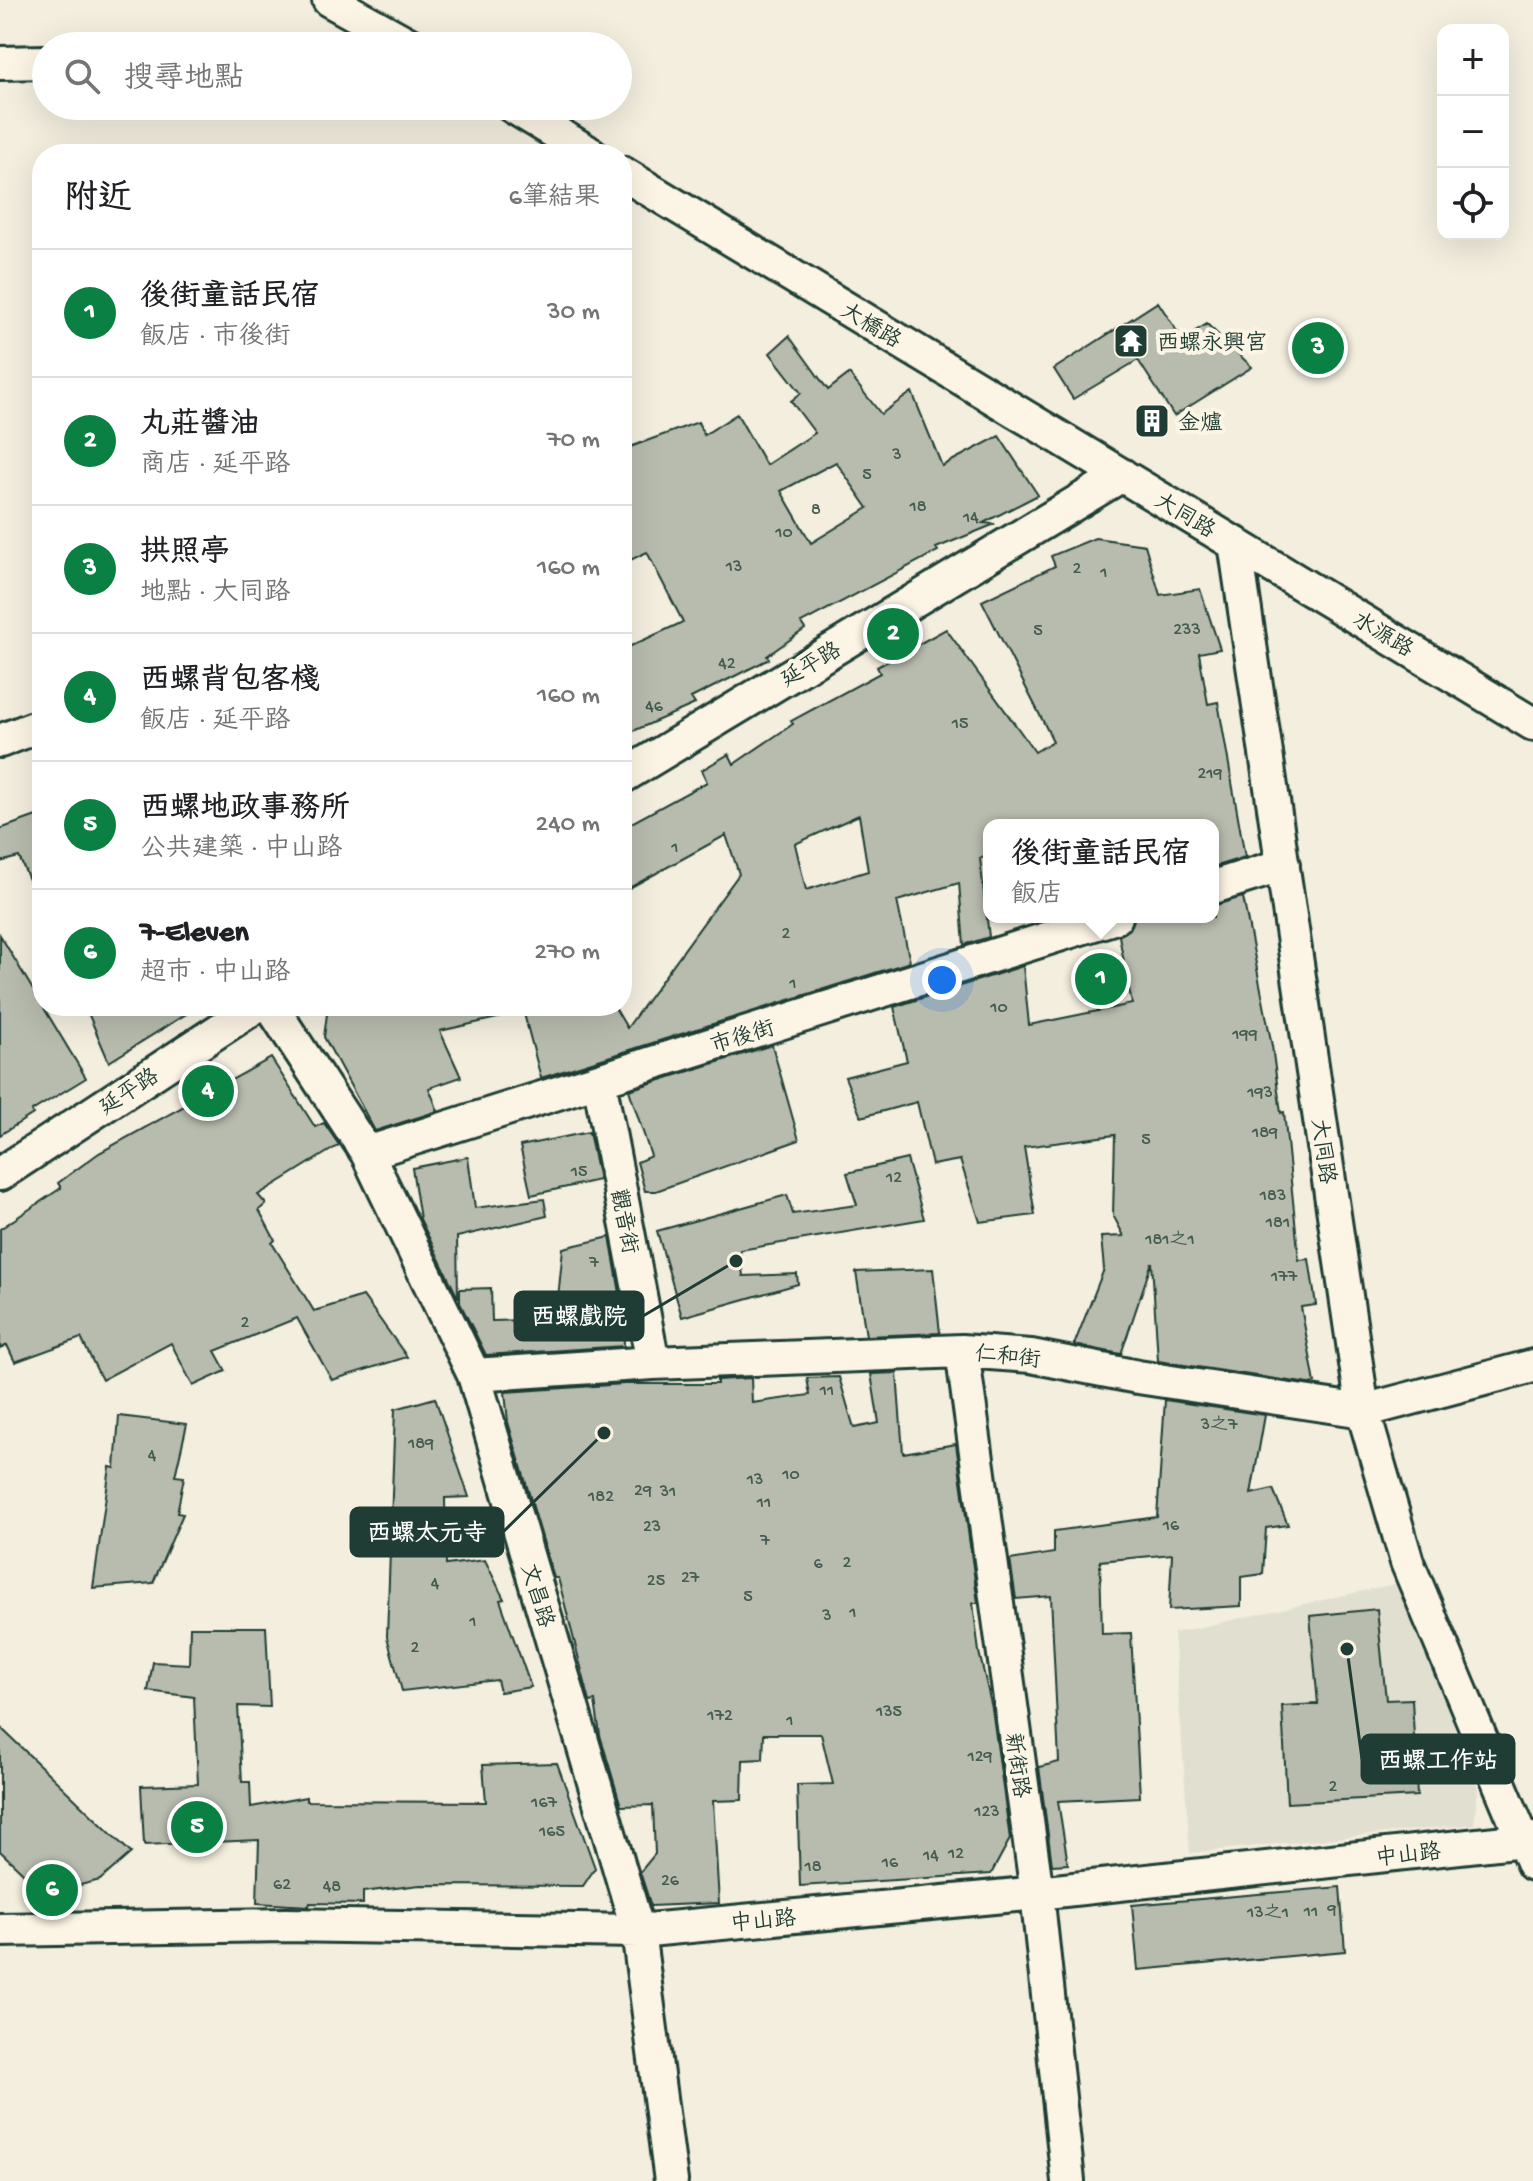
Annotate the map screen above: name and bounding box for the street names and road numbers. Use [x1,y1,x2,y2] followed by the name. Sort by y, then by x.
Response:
[835,298,906,356] street label: 大橋路
[1149,488,1220,546] street label: 大同路
[1347,607,1418,665] street label: 水源路
[776,637,847,695] street label: 延平路
[708,1016,779,1061] street label: 市後街
[94,1063,165,1122] street label: 延平路
[1304,1117,1340,1186] street label: 大同路
[603,1186,643,1257] street label: 觀音街
[973,1342,1042,1375] street label: 仁和街
[513,1560,559,1632] street label: 文昌路
[998,1731,1034,1800] street label: 新街路
[1374,1839,1443,1873] street label: 中山路
[729,1905,797,1939] street label: 中山路

